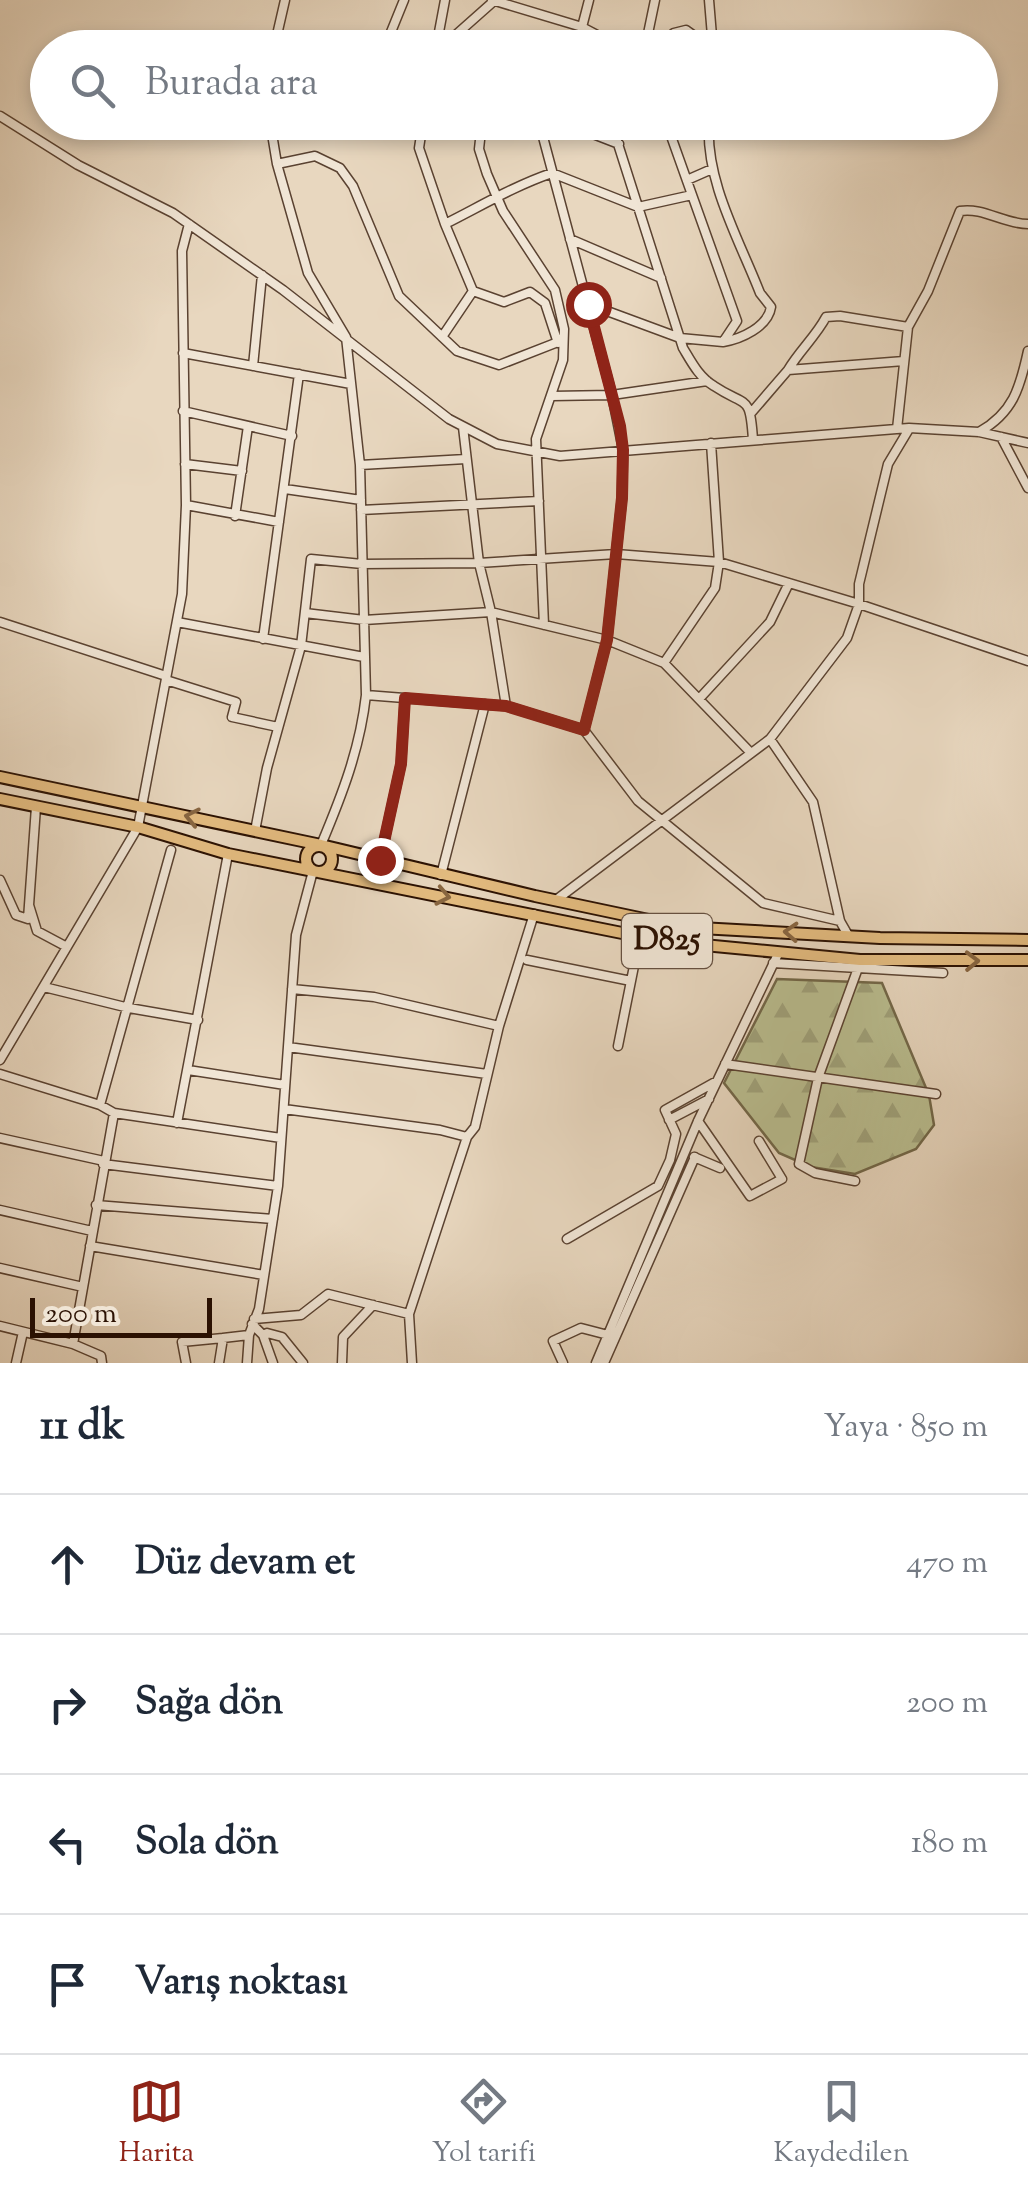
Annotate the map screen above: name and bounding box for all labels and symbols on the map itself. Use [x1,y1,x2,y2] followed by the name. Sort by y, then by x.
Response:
[566,282,612,328] route start
[183,807,200,828] one-way arrow
[358,838,404,884] route end
[434,885,451,906] one-way arrow
[622,914,712,968] road number: D825
[782,922,798,943] one-way arrow
[966,950,981,972] one-way arrow
[30,1293,212,1338] scale bar

